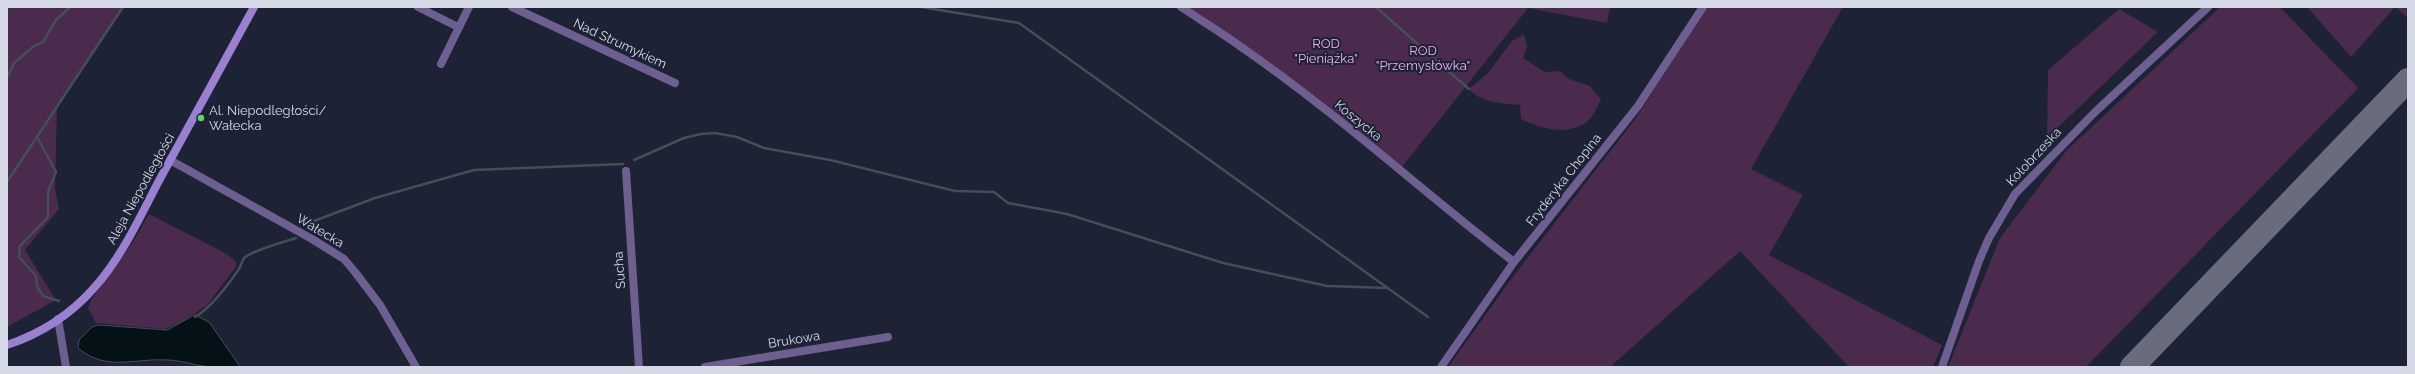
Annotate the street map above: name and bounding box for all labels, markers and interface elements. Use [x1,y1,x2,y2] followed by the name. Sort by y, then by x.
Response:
[571,16,669,72] street label: Nad Strumykiem
[1294,36,1358,67] park label: ROD "Pieniążka"
[1376,43,1470,74] park label: ROD "Przemysłówka"
[1331,97,1385,145] street label: Koszycka
[209,103,326,134] place label: Al. Niepodległości/ Wałecka
[196,113,206,123] marker: Al. Niepodległości/ Wałecka
[2003,125,2065,189] street label: Kołobrzeska
[104,131,178,247] street label: Aleja Niepodległości
[1523,131,1605,229] street label: Fryderyka Chopina
[293,211,347,251] street label: Wałecka
[611,251,629,289] street label: Sucha
[767,328,821,352] street label: Brukowa

